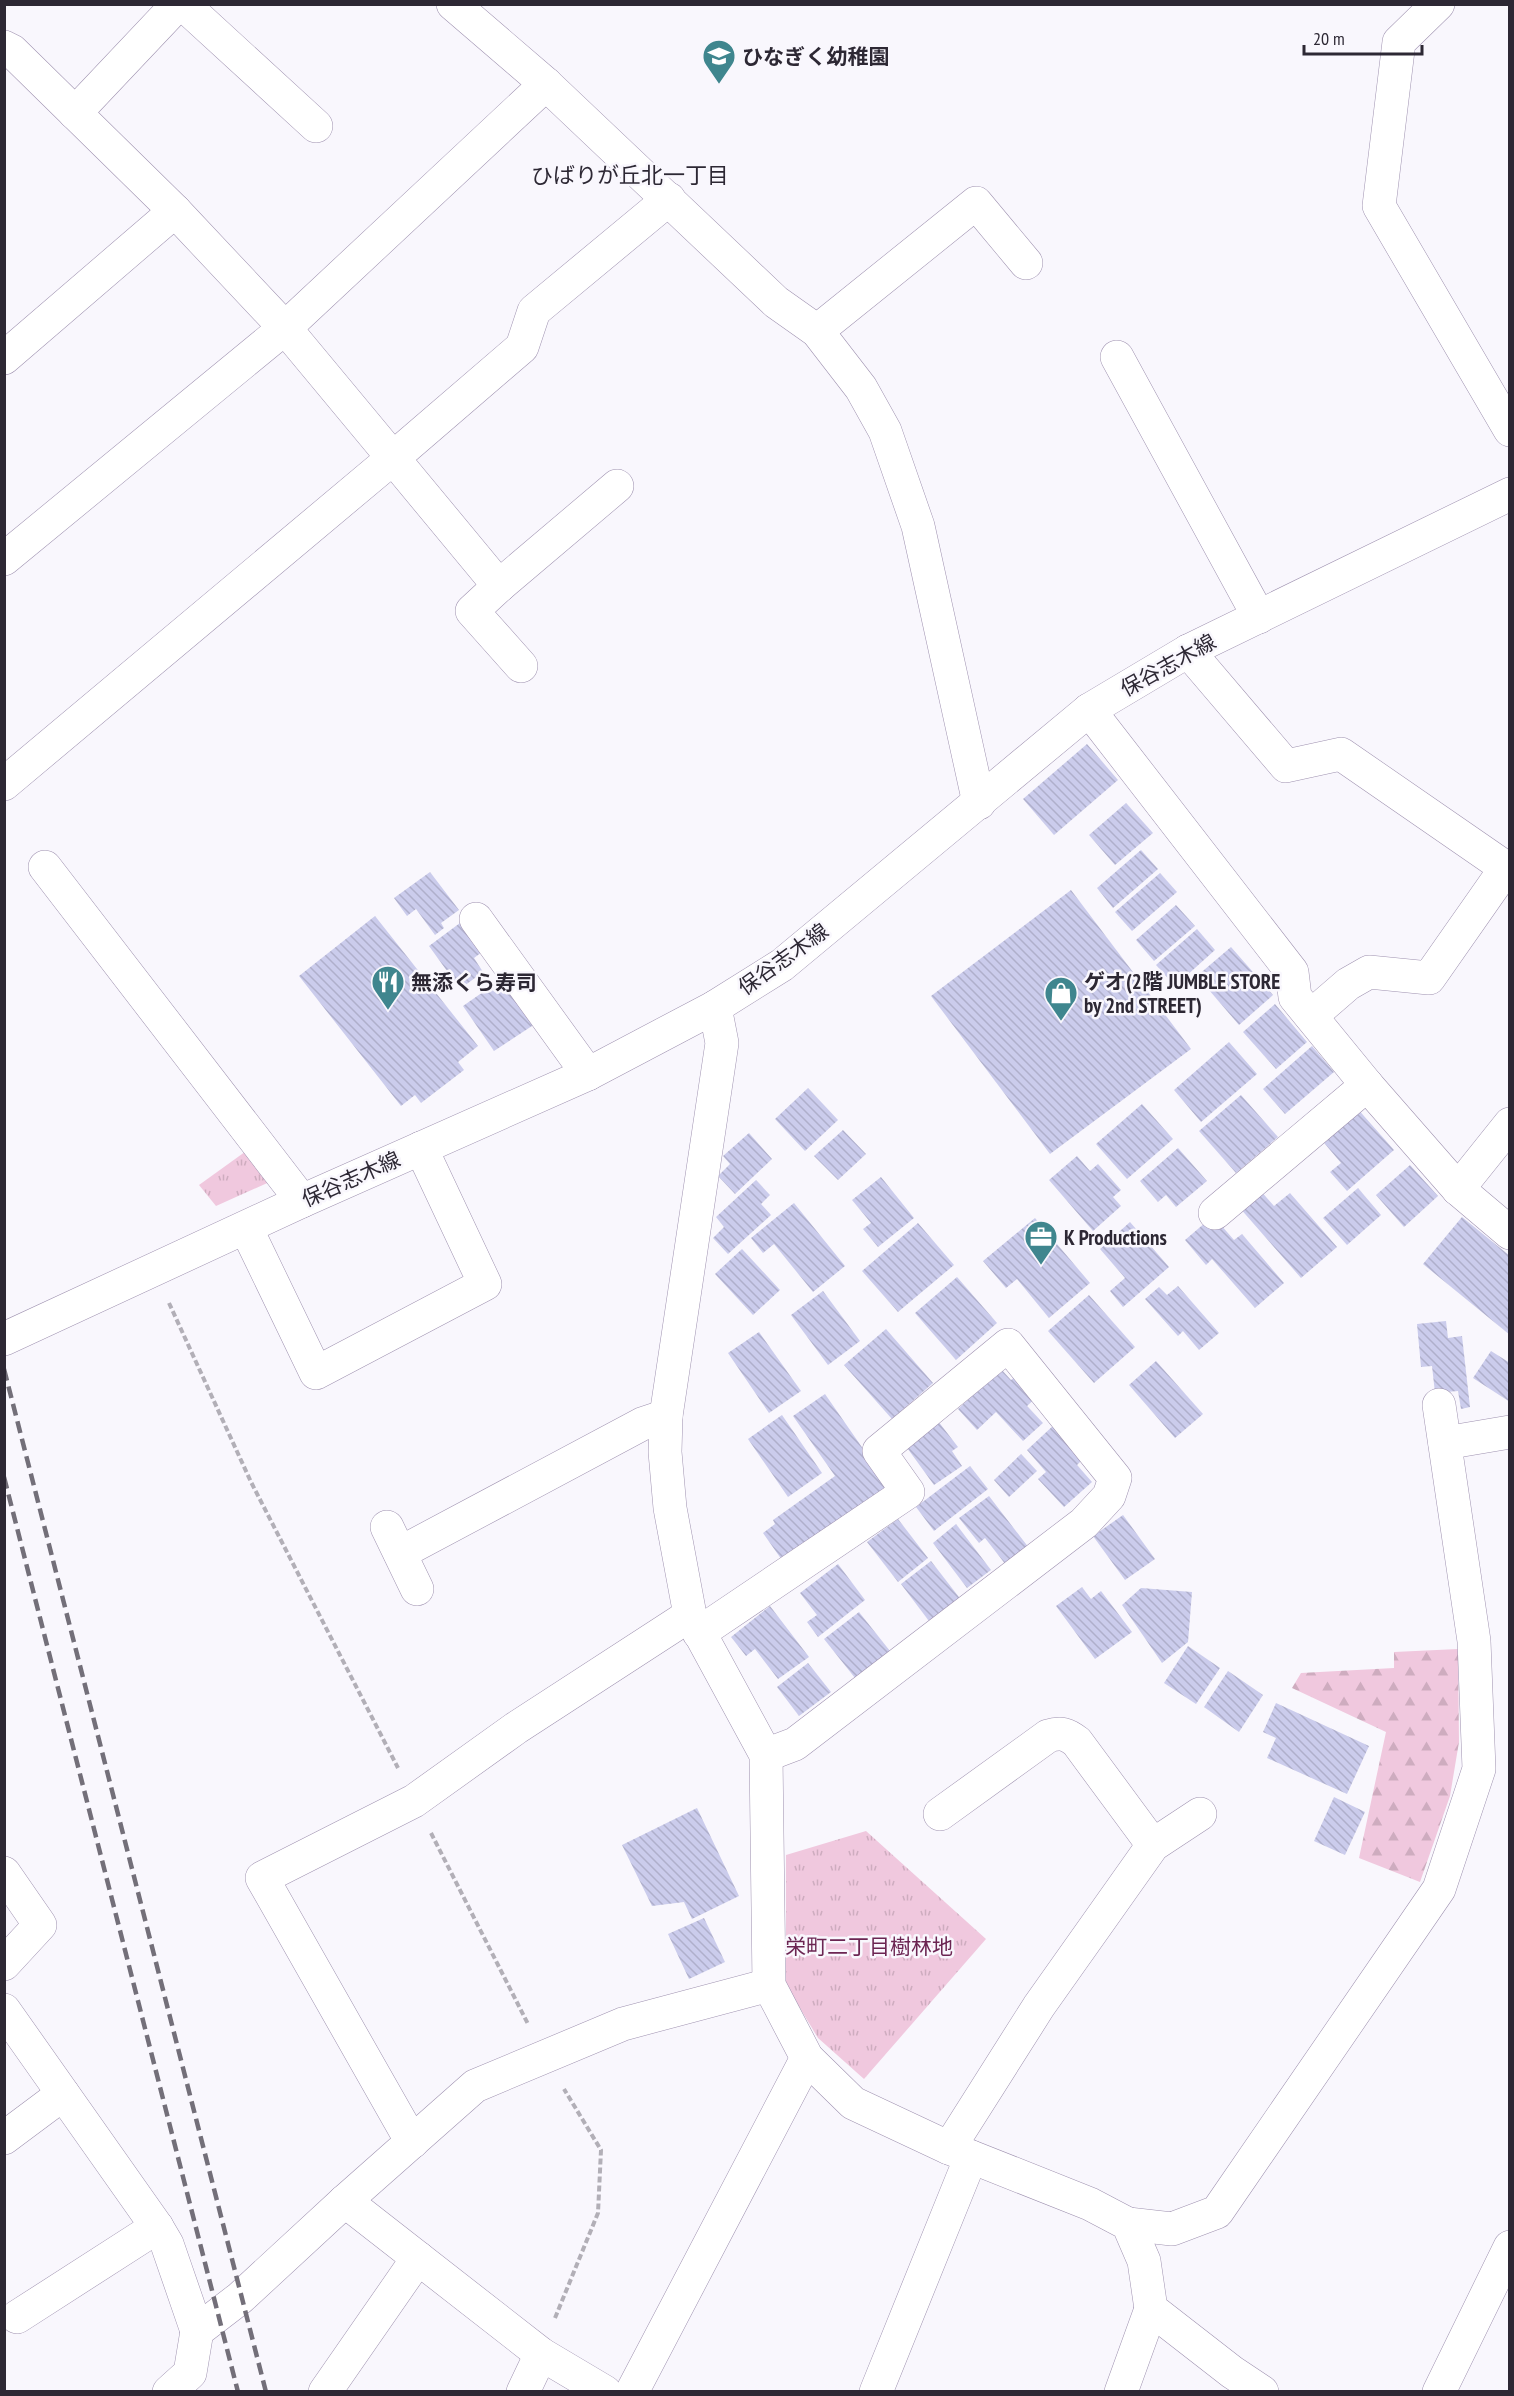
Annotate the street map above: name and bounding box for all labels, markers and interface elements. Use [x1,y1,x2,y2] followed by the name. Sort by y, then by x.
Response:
[1304,18,1422,56] scale bar
[1313,27,1345,50] text: 20 m
[701,38,737,85] school or university icon: ひなぎく幼稚園
[742,43,889,70] place label: ひなぎく幼稚園
[531,161,729,189] district label: ひばりが丘北一丁目
[1116,628,1220,702] street label: 保谷志木線
[733,917,833,1001] street label: 保谷志木線
[370,964,406,1011] restaurant icon: 無添くら寿司
[1084,968,1280,1019] place label: ゲオ(2階 JUMBLE STORE by 2nd STREET)
[411,969,537,996] place label: 無添くら寿司
[1043,975,1079,1022] shop icon: ゲオ(2階 JUMBLE STORE by 2nd STREET)
[298,1145,404,1213] street label: 保谷志木線
[1023,1219,1059,1266] office icon: K Productions
[1064,1224,1167,1251] place label: K Productions
[785,1933,953,1960] park label: 栄町二丁目樹林地

